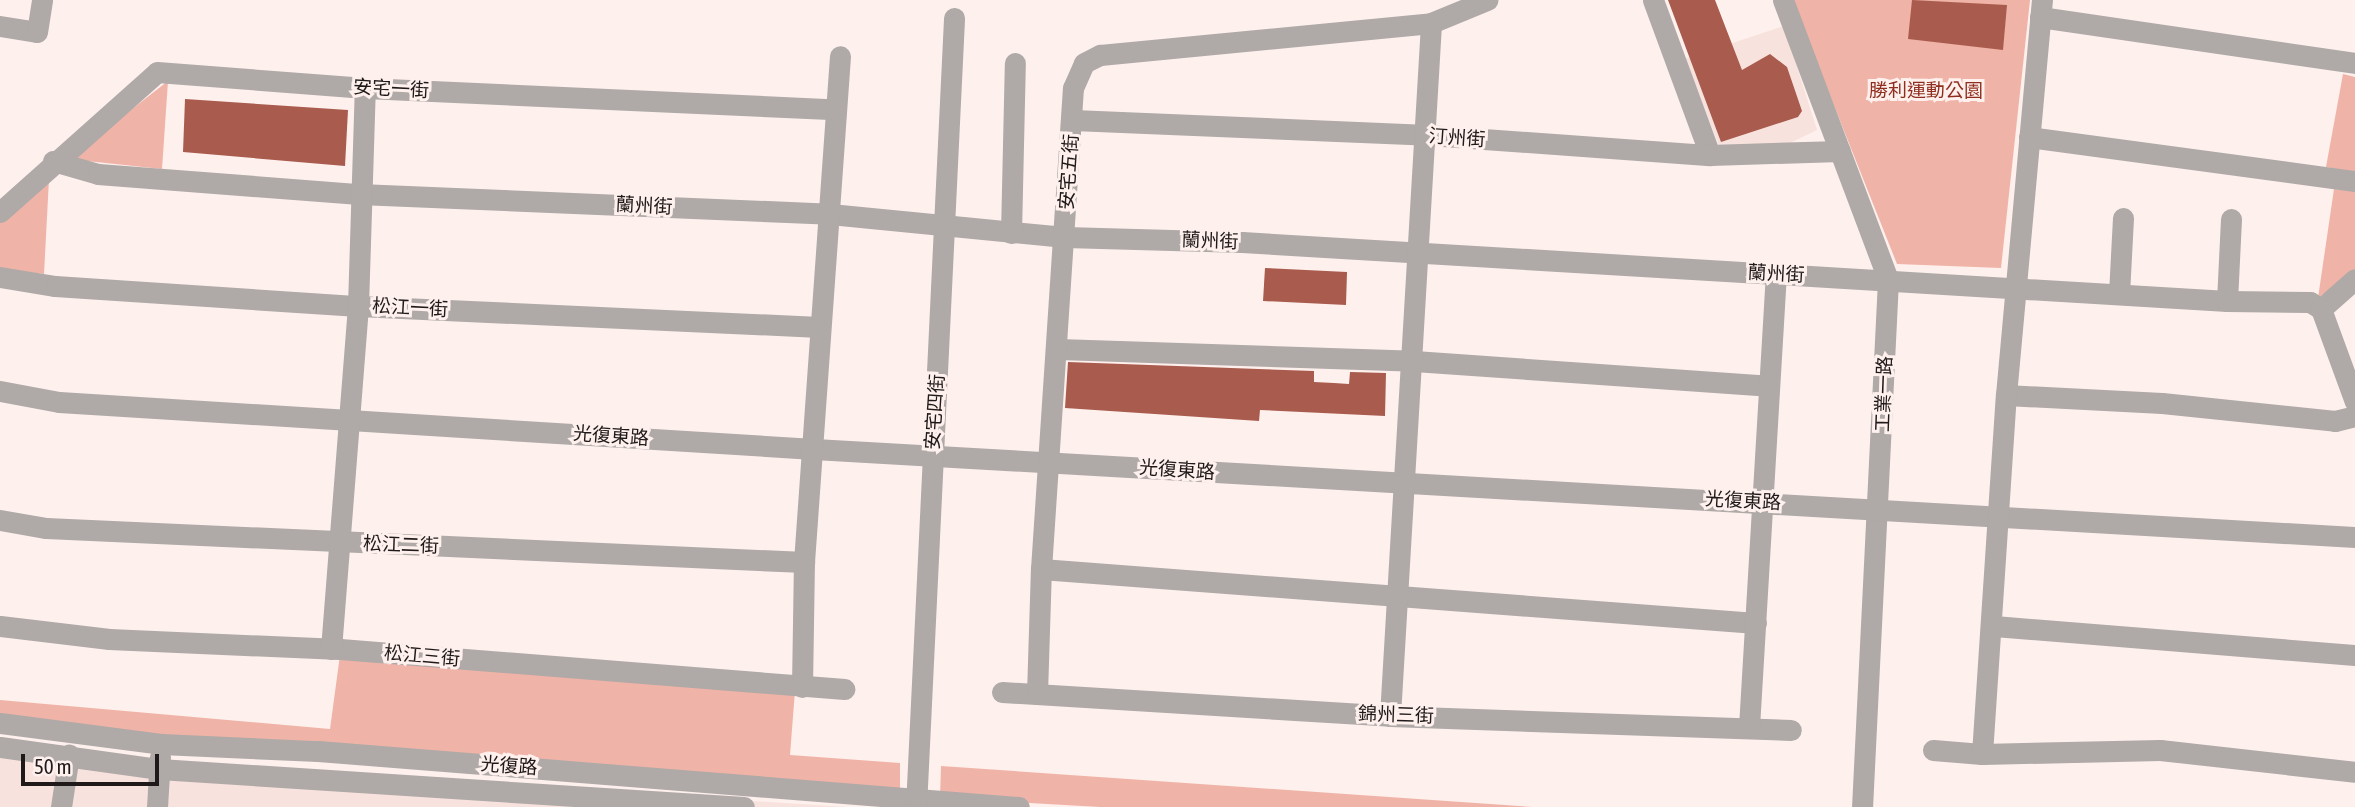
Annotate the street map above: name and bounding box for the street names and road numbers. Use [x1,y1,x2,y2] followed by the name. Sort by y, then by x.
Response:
[352,76,430,102] street label: 安宅一街
[1428,125,1486,151] street label: 汀州街
[1055,133,1083,211] street label: 安宅五街
[615,193,673,219] street label: 蘭州街
[1181,229,1239,253] street label: 蘭州街
[1747,261,1805,287] street label: 蘭州街
[371,295,449,321] street label: 松江一街
[1871,356,1897,432] street label: 工業一路
[921,373,949,451] street label: 安宅四街
[572,422,650,450] street label: 光復東路
[1138,456,1216,484] street label: 光復東路
[1704,488,1782,514] street label: 光復東路
[363,532,439,558] street label: 松江二街
[383,641,461,671] street label: 松江三街
[1358,702,1434,728] street label: 錦州三街
[480,753,538,779] street label: 光復路

